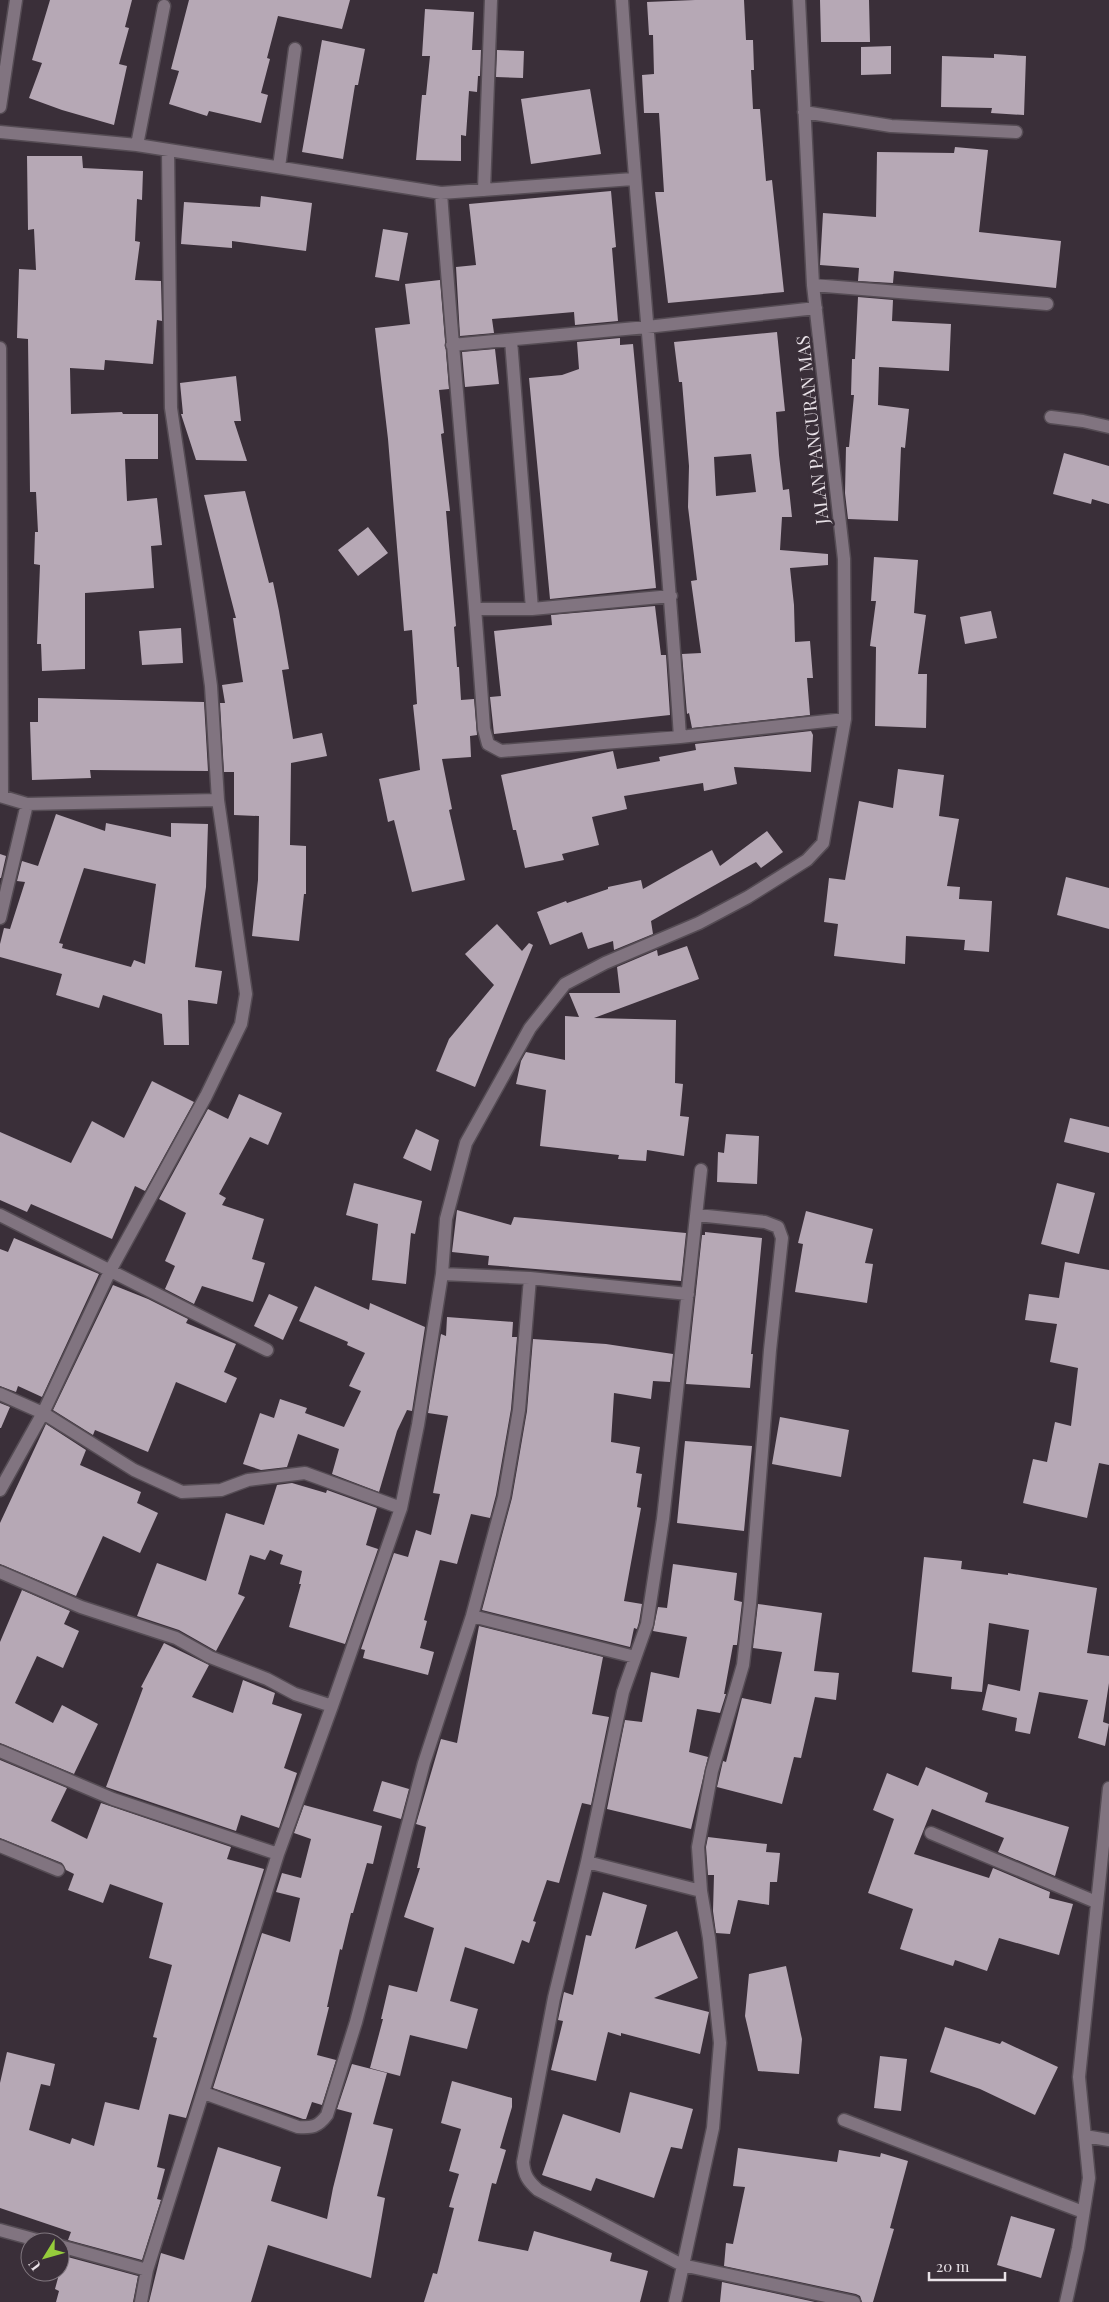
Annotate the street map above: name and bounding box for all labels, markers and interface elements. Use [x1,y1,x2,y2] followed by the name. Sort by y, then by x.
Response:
[790,334,834,527] street label: JALAN PANCURAN MAS
[20,2232,70,2282] north arrow
[929,2250,1005,2282] scale bar
[24,2255,45,2275] text: U
[936,2256,970,2276] text: 20 m

